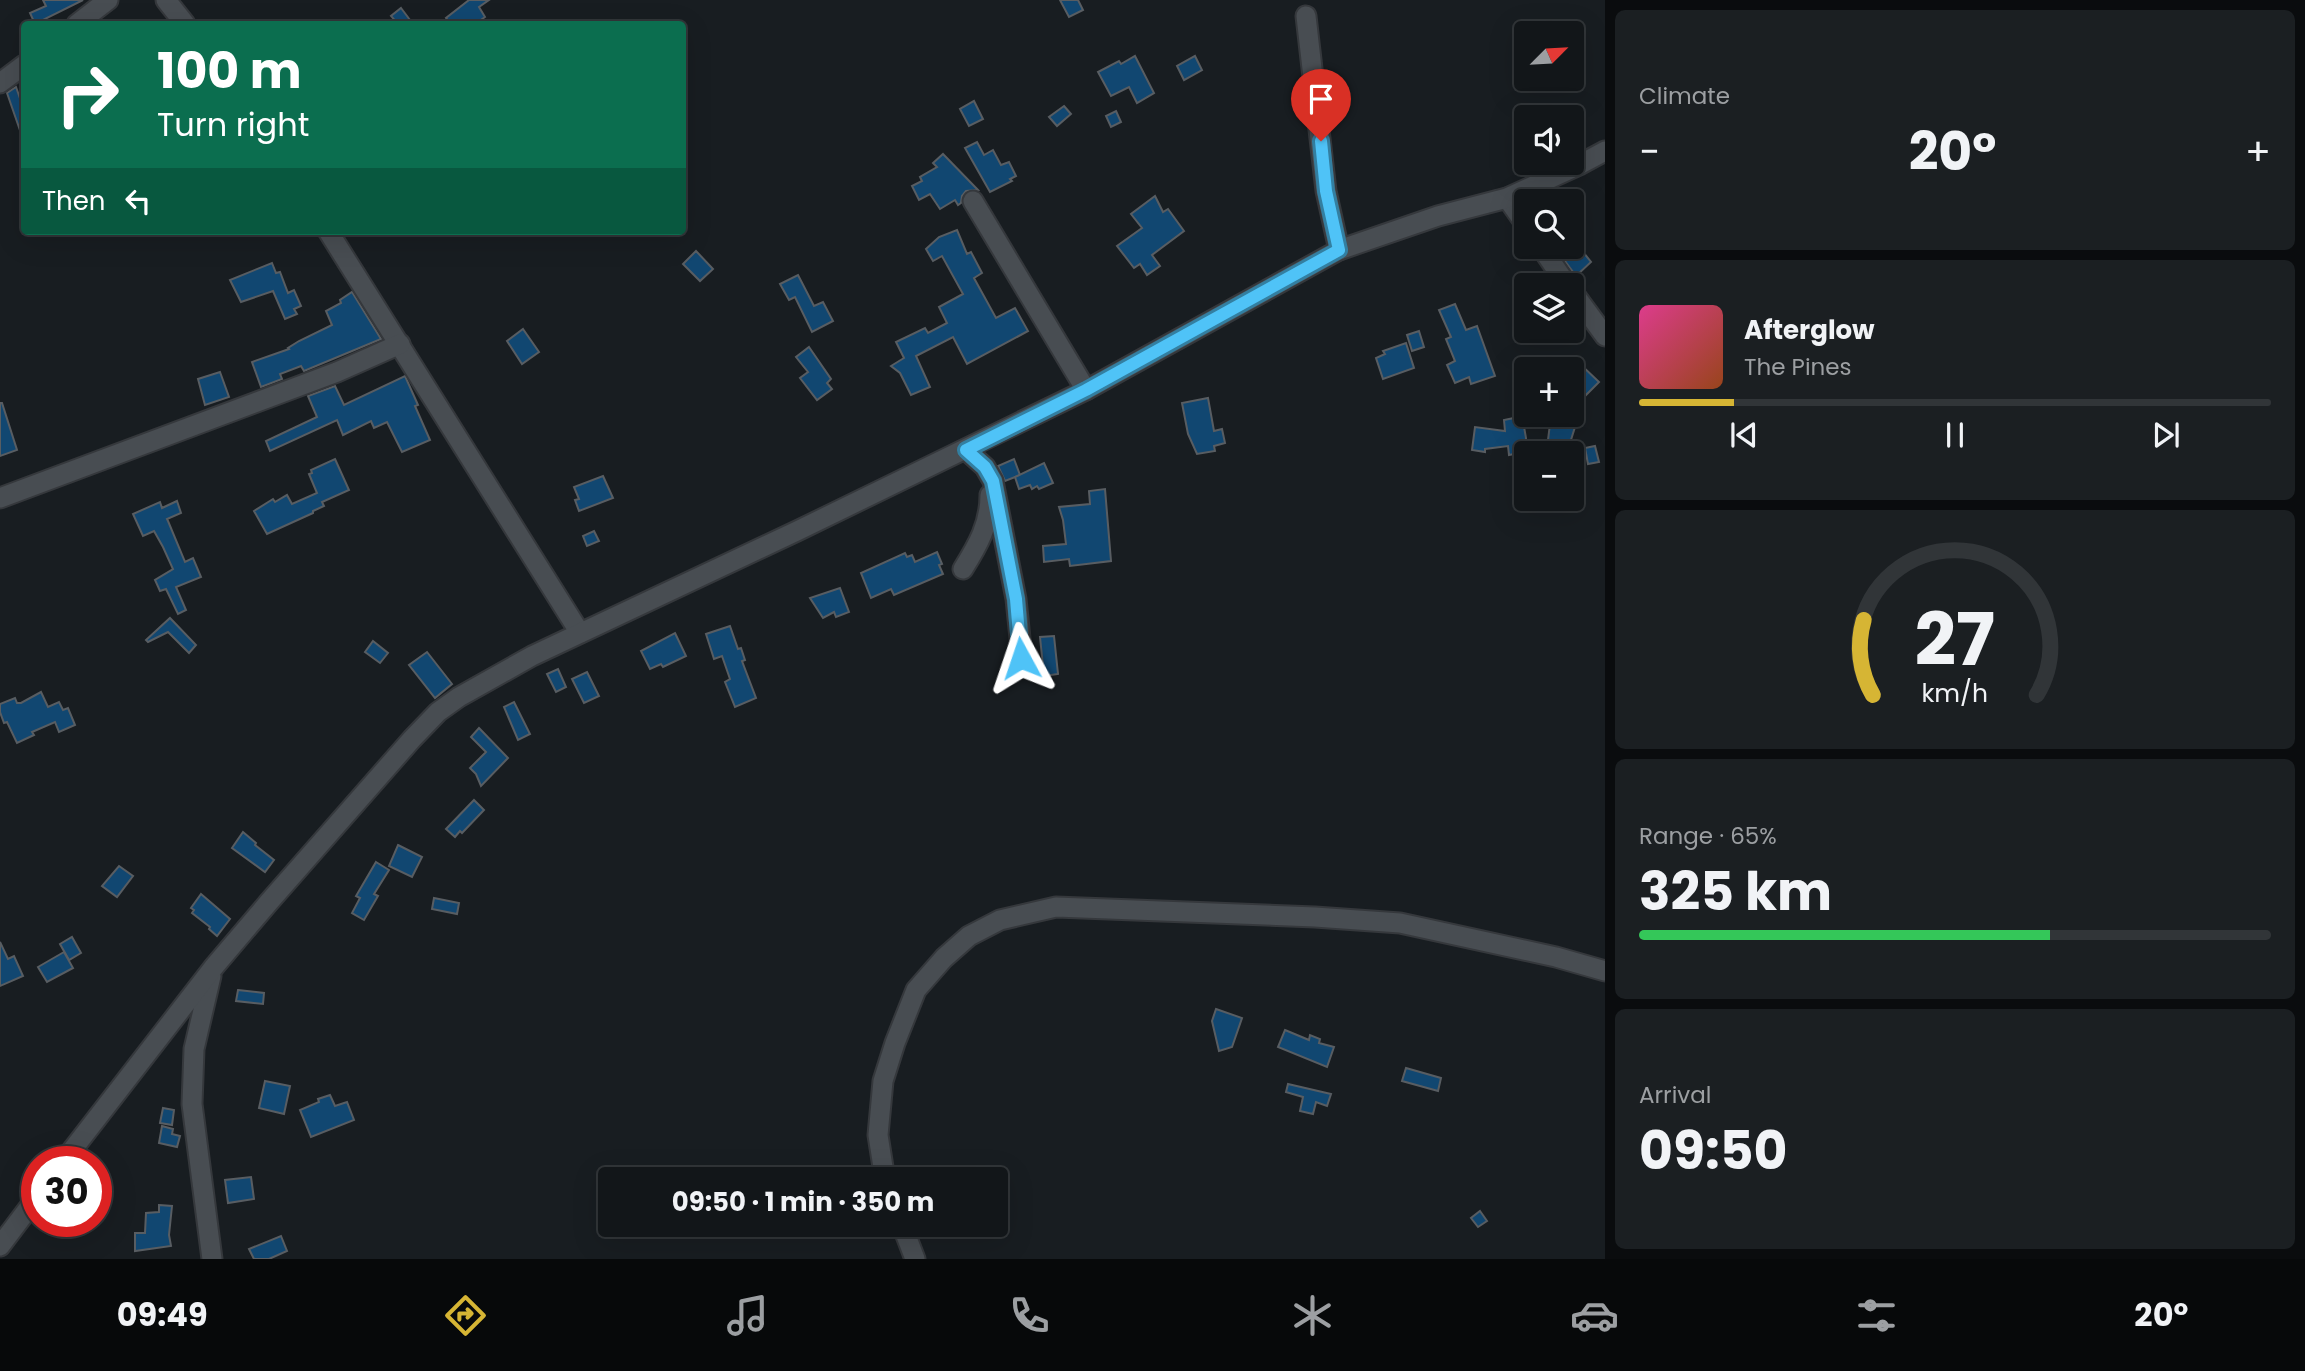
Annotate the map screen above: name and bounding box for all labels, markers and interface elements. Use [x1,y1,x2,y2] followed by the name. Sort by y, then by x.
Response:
[1514,21,1584,91] north arrow
[1514,21,1584,511] map controls
[157,37,302,105] text: 100 m
[42,49,133,140] icon: right
[1291,69,1351,141] pin
[1302,80,1340,118] icon: arrive
[1639,80,1730,112] text: Climate
[157,102,309,147] text: Turn right
[1514,105,1584,175] button: sound
[1909,115,1996,188] text: 20°
[1639,125,1660,178] text: −
[2245,125,2271,178] text: +
[119,182,157,220] icon: left
[42,183,105,219] text: Then
[1514,189,1584,259] button: search
[1514,273,1584,343] button: layers
[1744,312,1875,348] text: Afterglow
[1744,351,1852,383] text: The Pines
[1514,357,1584,427] button: +
[1725,416,1763,454] icon: previous
[1936,416,1974,454] icon: pause
[2147,416,2185,454] icon: next
[1514,441,1584,511] button: −
[1915,590,1995,691] text: 27
[984,621,1058,695] position arrow
[1922,676,1988,711] text: km/h
[1639,820,1777,852] text: Range · 65%
[1639,855,1832,928] text: 325 km
[1639,1079,1711,1111] text: Arrival
[1639,1114,1787,1187] text: 09:50
[21,1146,112,1237] speed limit sign: 30
[672,1184,934,1220] text: 09:50 · 1 min · 350 m
[441,1291,490,1340] icon: directions
[723,1291,772,1340] icon: music
[1005,1291,1054,1340] icon: phone
[1288,1291,1337,1340] icon: climate
[1570,1291,1619,1340] icon: car
[1852,1291,1901,1340] icon: filters
[117,1292,208,1337] text: 09:49
[2134,1292,2188,1337] text: 20°

